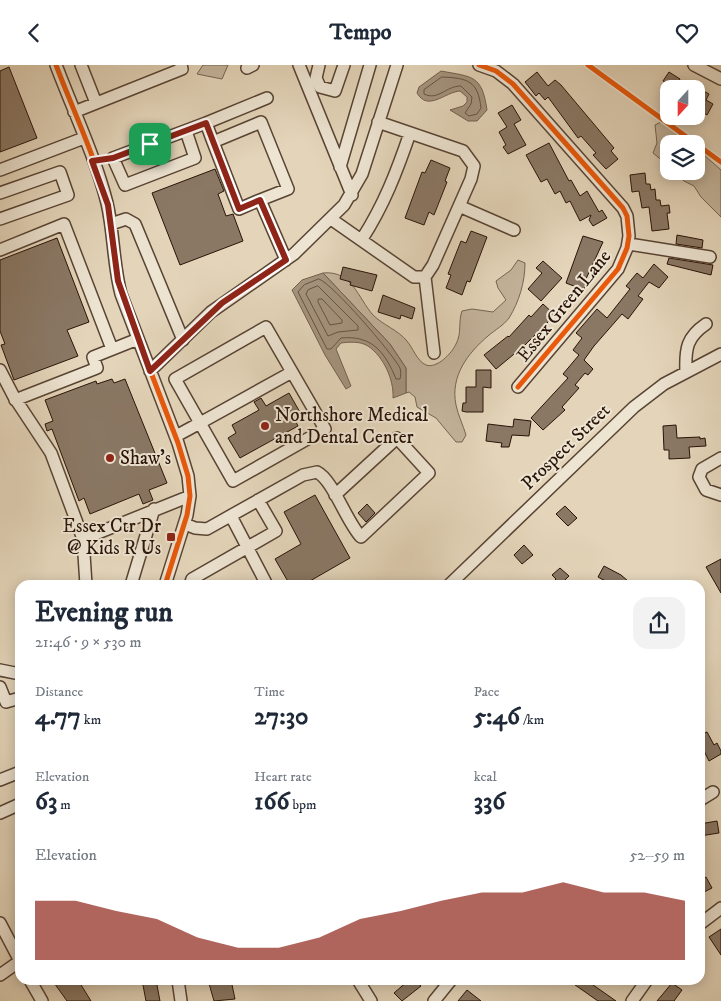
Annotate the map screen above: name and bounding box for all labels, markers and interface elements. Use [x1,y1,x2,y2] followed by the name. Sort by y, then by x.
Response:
[20,19,48,47] icon: back
[330,19,391,46] text: Tempo
[673,19,701,47] icon: heart
[660,80,705,125] north arrow
[660,80,705,180] map controls
[129,123,171,165] pin
[136,130,164,158] icon: arrive
[660,135,705,180] button: layers
[512,245,616,366] street label: Essex Green Lane
[517,399,615,495] street label: Prospect Street
[275,404,429,449] place label: Northshore Medical and Dental Center
[259,420,271,432] marker: Northshore Medical and Dental Center
[120,447,171,470] place label: Shaw's
[104,452,116,464] marker: Shaw's
[63,515,161,560] place label: Essex Ctr Dr @ Kids R Us
[165,531,177,543] marker: Essex Ctr Dr @ Kids R Us
[35,595,173,630] text: Evening run
[633,597,685,649] button: share
[35,632,142,652] text: 21:46 · 9 × 530 m
[35,683,83,701] text: Distance
[254,683,285,701] text: Time
[474,683,500,701] text: Pace
[35,701,81,732] text: 4.77
[254,701,308,732] text: 27:30
[474,701,520,732] text: 5:46
[81,711,101,729] text: km
[520,711,544,729] text: /km
[35,768,89,786] text: Elevation
[254,768,312,786] text: Heart rate
[474,768,497,786] text: kcal
[35,786,57,817] text: 63
[254,786,289,817] text: 166
[474,786,505,817] text: 336
[57,796,71,814] text: m
[289,796,317,814] text: bpm
[35,845,97,865] text: Elevation
[629,845,685,865] text: 52–59 m

